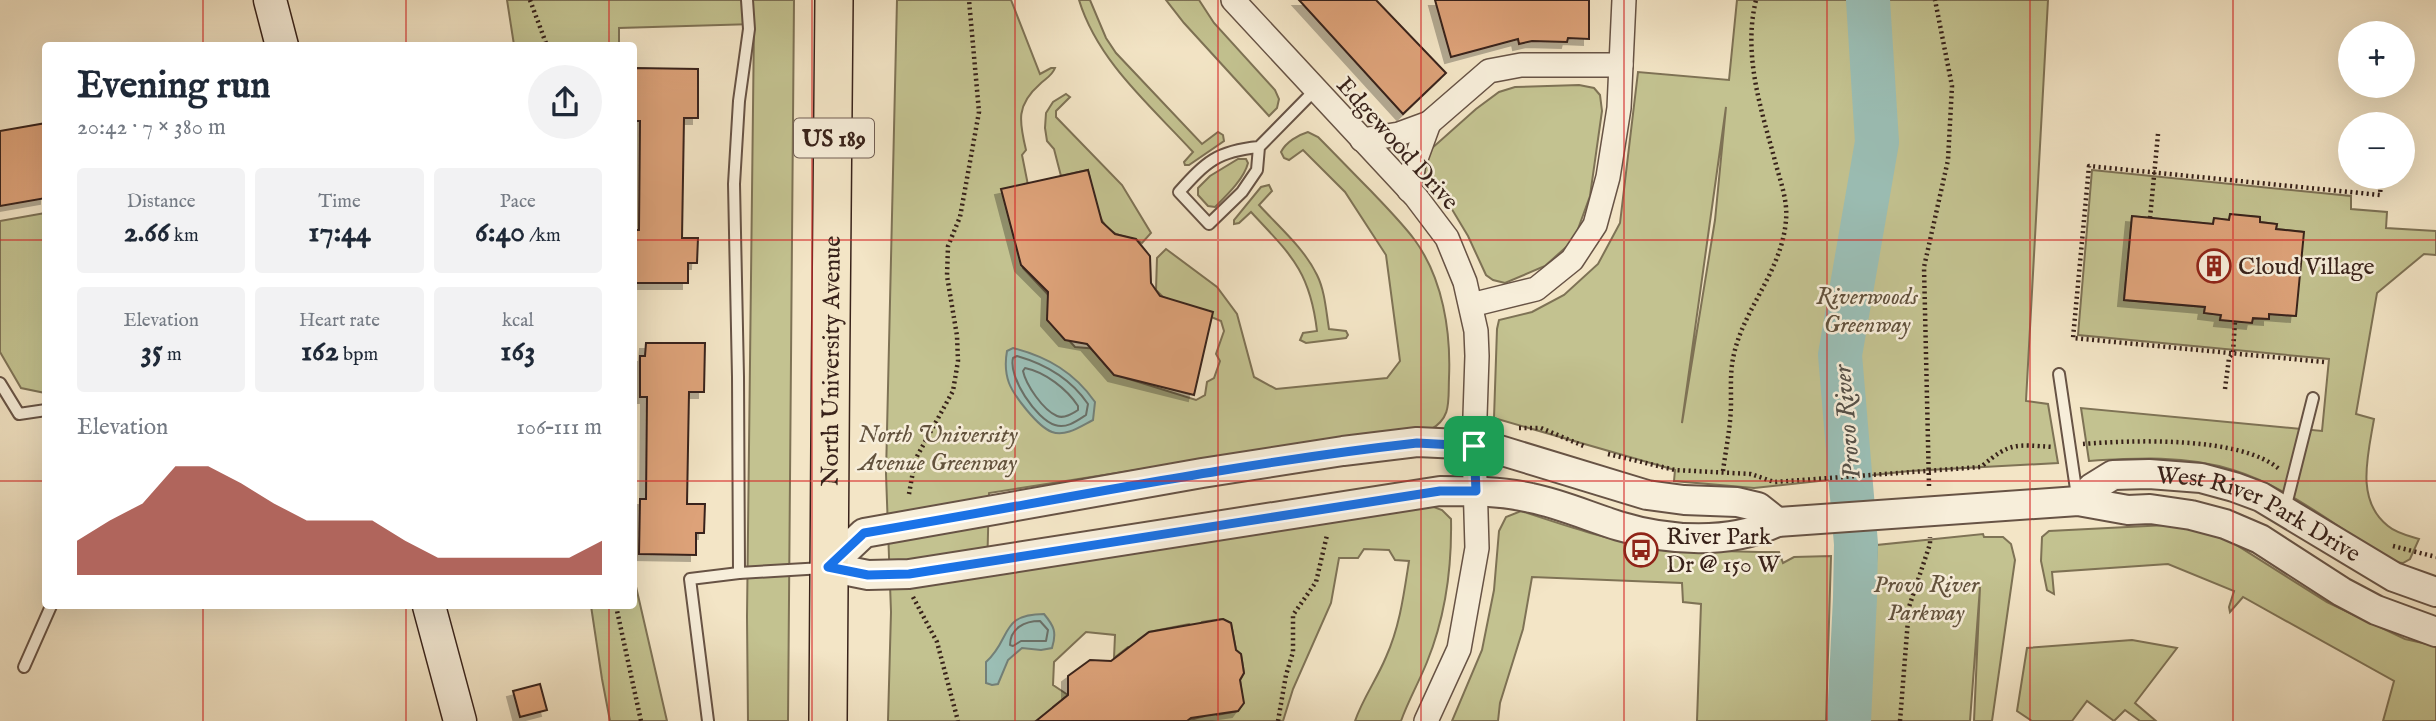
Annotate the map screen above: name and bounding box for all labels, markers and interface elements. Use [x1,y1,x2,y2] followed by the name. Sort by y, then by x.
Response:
[2338,21,2415,189] map controls
[2338,21,2415,98] button: +
[77,63,271,111] text: Evening run
[528,65,602,139] button: share
[1329,71,1465,217] street label: Edgewood Drive
[2338,112,2415,189] button: −
[77,113,226,142] text: 20:42 · 7 × 380 m
[794,119,874,158] road number: US 189
[127,190,196,214] text: Distance
[318,190,361,214] text: Time
[500,190,536,214] text: Pace
[124,214,170,252] text: 2.66
[308,214,371,252] text: 17:44
[475,214,525,252] text: 6:40
[170,224,199,248] text: km
[525,224,561,248] text: /km
[816,235,849,487] street label: North University Avenue
[2195,247,2233,285] building icon: Cloud Village
[2238,252,2375,283] place label: Cloud Village
[1816,282,1919,341] park label: Riverwoods Greenway
[123,309,199,333] text: Elevation
[299,309,380,333] text: Heart rate
[502,309,534,333] text: kcal
[141,333,163,371] text: 35
[301,333,339,371] text: 162
[500,333,535,371] text: 163
[163,343,182,367] text: m
[339,343,378,367] text: bpm
[1826,362,1869,480] water label: Provo River
[77,413,168,442] text: Elevation
[516,413,602,442] text: 106–111 m
[1444,416,1504,476] pin
[856,420,1019,479] park label: North University Avenue Greenway
[1455,427,1493,465] icon: arrive
[2155,461,2366,570] street label: West River Park Drive
[1666,522,1781,581] place label: River Park Dr @ 150 W
[1622,531,1660,569] bus stop icon: River Park Dr @ 150 W
[1873,570,1981,629] park label: Provo River Parkway

